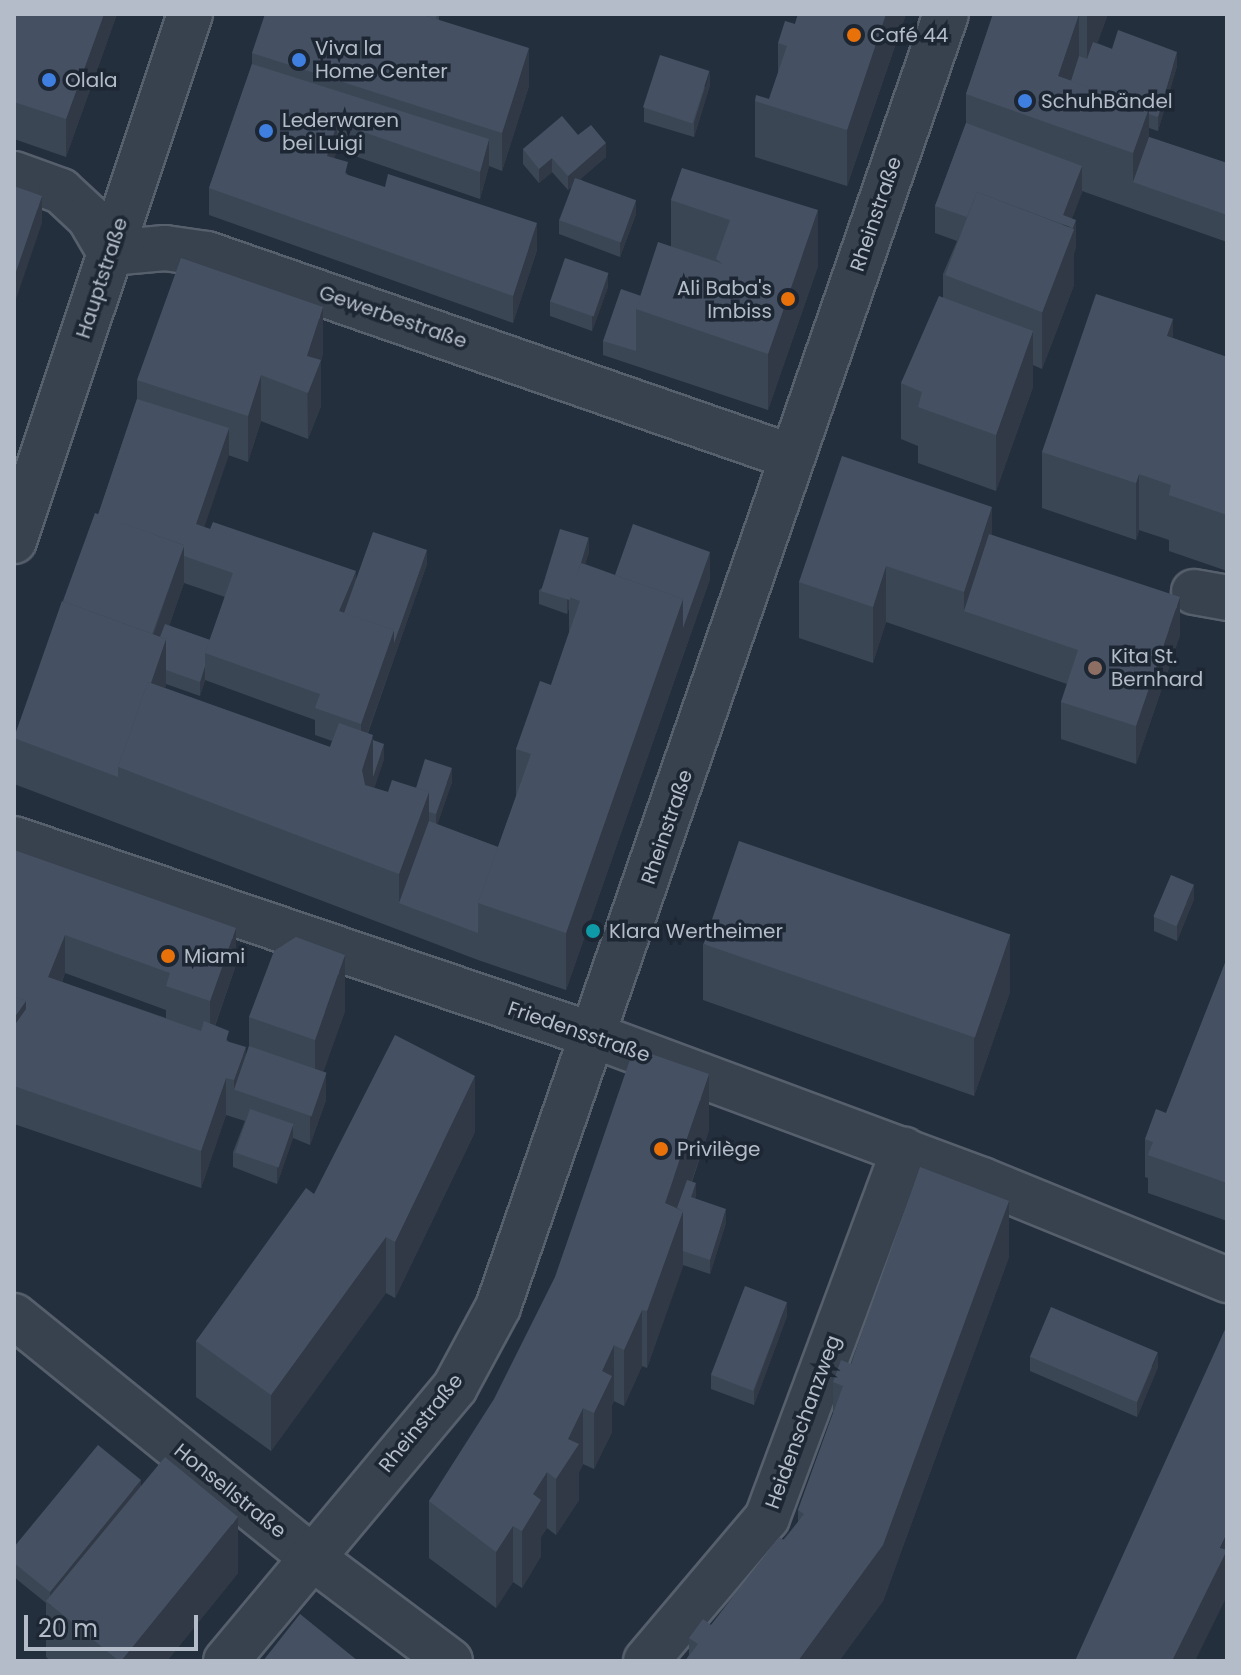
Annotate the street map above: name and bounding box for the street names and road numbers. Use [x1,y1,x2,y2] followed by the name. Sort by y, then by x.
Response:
[845,153,907,275] street label: Rheinstraße
[71,215,133,341] street label: Hauptstraße
[316,280,470,354] street label: Gewerbestraße
[636,766,698,888] street label: Rheinstraße
[505,996,653,1068] street label: Friedensstraße
[760,1332,846,1512] street label: Heidenschanzweg
[374,1369,468,1477] street label: Rheinstraße
[169,1439,291,1543] street label: Honsellstraße

